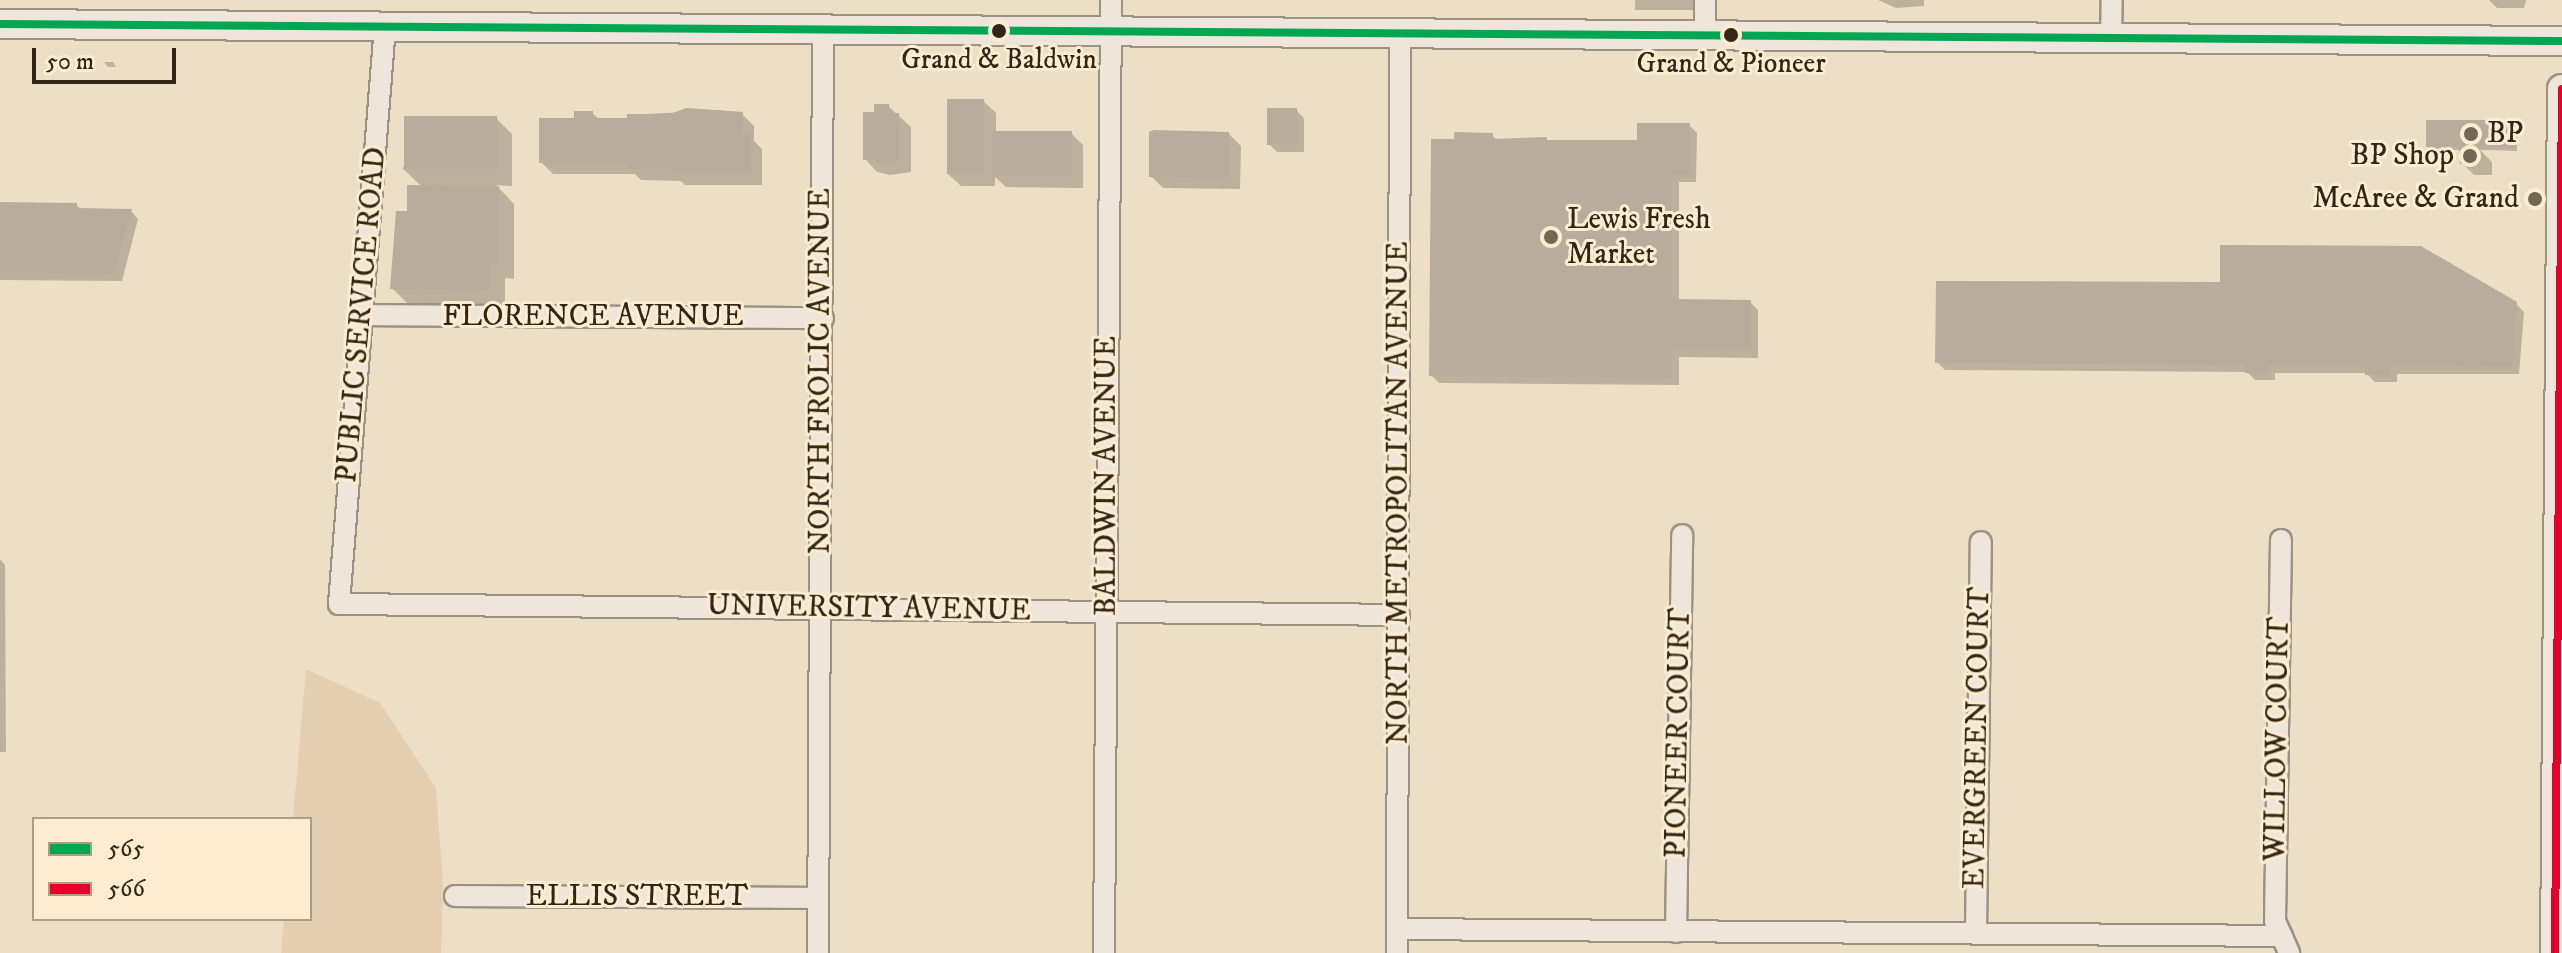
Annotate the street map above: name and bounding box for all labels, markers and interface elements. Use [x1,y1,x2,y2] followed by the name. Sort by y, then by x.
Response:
[991,23,1007,39] marker: Grand & Baldwin
[1723,27,1739,43] marker: Grand & Pioneer
[36,32,180,82] scale bar
[901,43,1097,77] place label: Grand & Baldwin
[46,47,94,77] text: 50 m
[1636,47,1826,81] place label: Grand & Pioneer
[2487,116,2523,152] place label: BP
[2462,125,2480,143] marker: BP
[2350,138,2454,174] place label: BP Shop
[329,146,395,484] street label: PUBLIC SERVICE ROAD
[2461,147,2479,165] marker: BP Shop
[2313,181,2519,217] place label: McAree & Grand
[803,188,839,554] street label: NORTH FROLIC AVENUE
[2526,190,2544,208] marker: McAree & Grand
[1567,202,1711,272] place label: Lewis Fresh Market
[1542,228,1560,246] marker: Lewis Fresh Market
[1381,241,1417,745] street label: NORTH METROPOLITAN AVENUE
[442,299,744,335] street label: FLORENCE AVENUE
[1089,336,1125,616] street label: BALDWIN AVENUE
[1957,586,1999,890] street label: EVERGREEN COURT
[707,588,1031,630] street label: UNIVERSITY AVENUE
[1659,607,1699,859] street label: PIONEER COURT
[2258,616,2298,862] street label: WILLOW COURT
[32,817,312,921] legend
[108,834,144,864] text: 565
[108,874,145,904] text: 566
[526,879,748,915] street label: ELLIS STREET

